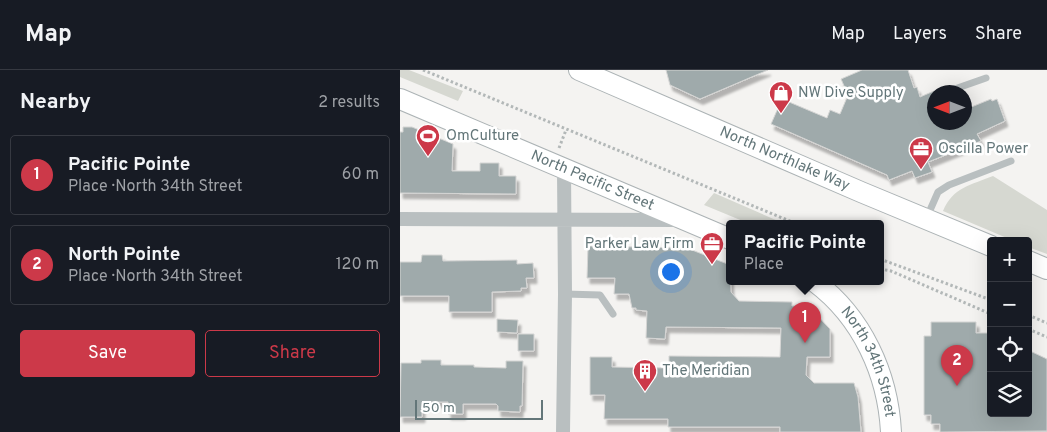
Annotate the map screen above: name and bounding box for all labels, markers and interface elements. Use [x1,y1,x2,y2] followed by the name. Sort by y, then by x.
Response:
[25,20,72,50] text: Map
[831,23,865,46] text: Map
[893,23,947,46] text: Layers
[975,23,1022,46] text: Share
[768,80,794,114] shop icon: NW Dive Supply
[798,84,904,103] place label: NW Dive Supply
[927,85,972,130] north arrow
[20,89,91,116] text: Nearby
[318,93,380,113] text: 2 results
[717,122,853,195] street label: North Northlake Way
[415,123,441,157] sports icon: OmCulture
[446,127,519,146] place label: OmCulture
[908,136,934,170] office icon: Oscilla Power
[938,140,1029,159] place label: Oscilla Power
[528,146,657,215] street label: North Pacific Street
[68,153,190,177] text: Pacific Pointe
[34,165,40,185] text: 1
[342,165,379,185] text: 60 m
[68,177,242,197] text: Place · North 34th Street
[726,220,884,285] popup
[699,231,725,265] office icon: Parker Law Firm
[744,231,866,255] text: Pacific Pointe
[585,235,694,254] place label: Parker Law Firm
[987,237,1032,417] map controls
[987,237,1032,282] button: +
[68,243,180,267] text: North Pointe
[32,255,42,275] text: 2
[336,255,379,275] text: 120 m
[744,255,784,275] text: Place
[658,259,684,285] your location
[68,267,242,287] text: Place · North 34th Street
[987,282,1032,327] button: −
[789,302,821,343] pin: 1
[836,303,899,418] street label: North 34th Street
[987,327,1032,372] button: locate
[20,330,195,377] button: Save
[205,330,380,377] button: Share
[941,345,973,386] pin: 2
[632,358,658,392] building icon: The Meridian
[662,362,750,381] place label: The Meridian
[987,372,1032,417] button: layers
[415,397,542,420] scale bar
[422,400,455,417] text: 50 m

